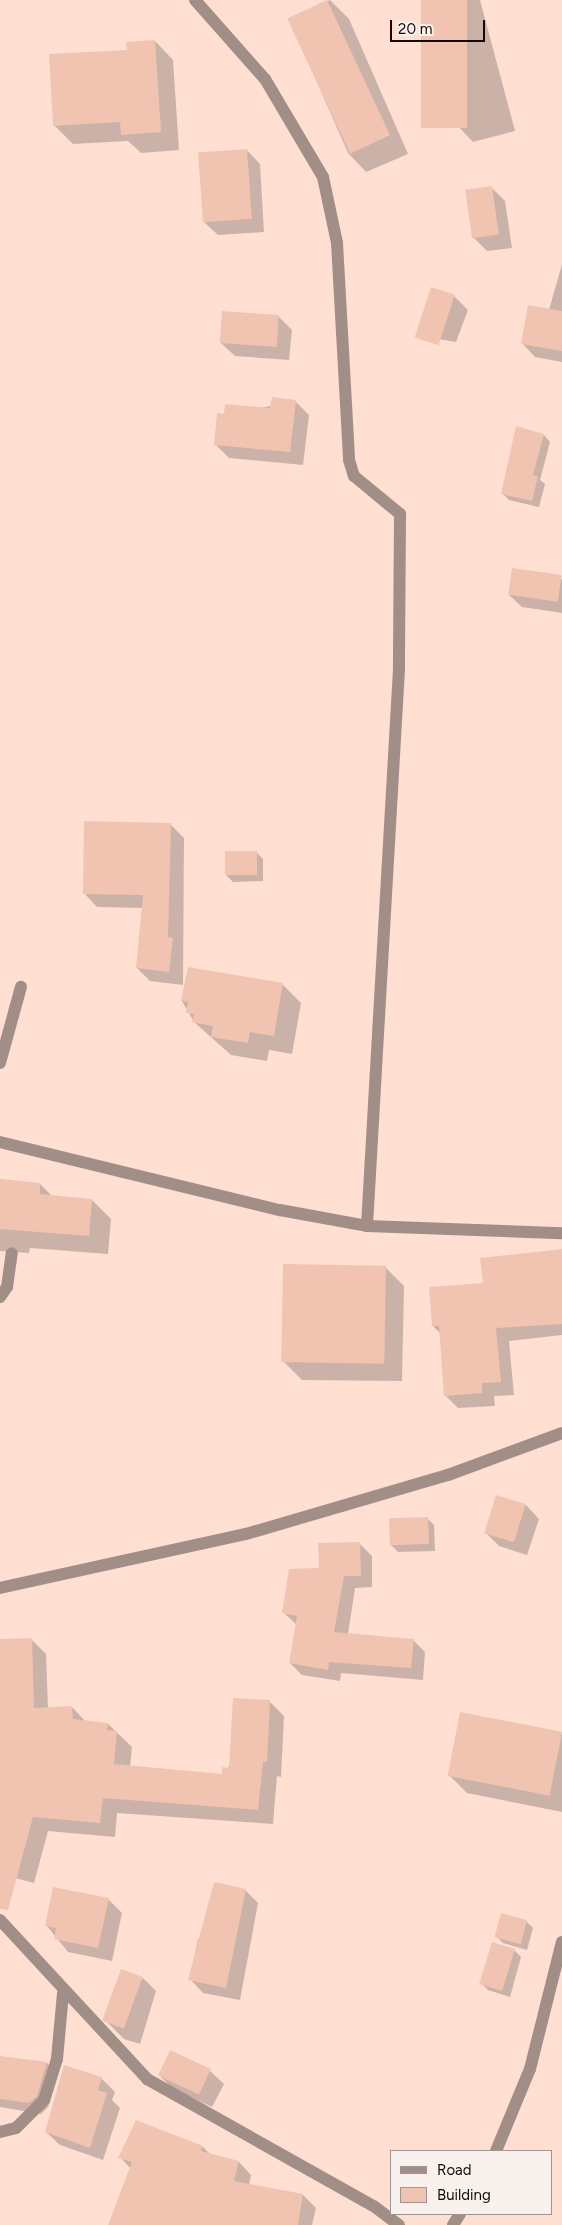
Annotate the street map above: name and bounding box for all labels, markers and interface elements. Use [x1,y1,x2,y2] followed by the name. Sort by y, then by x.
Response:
[392,10,487,42] scale bar
[398,20,432,38] text: 20 m
[390,2150,552,2215] legend
[437,2161,472,2179] text: Road
[437,2186,491,2204] text: Building

